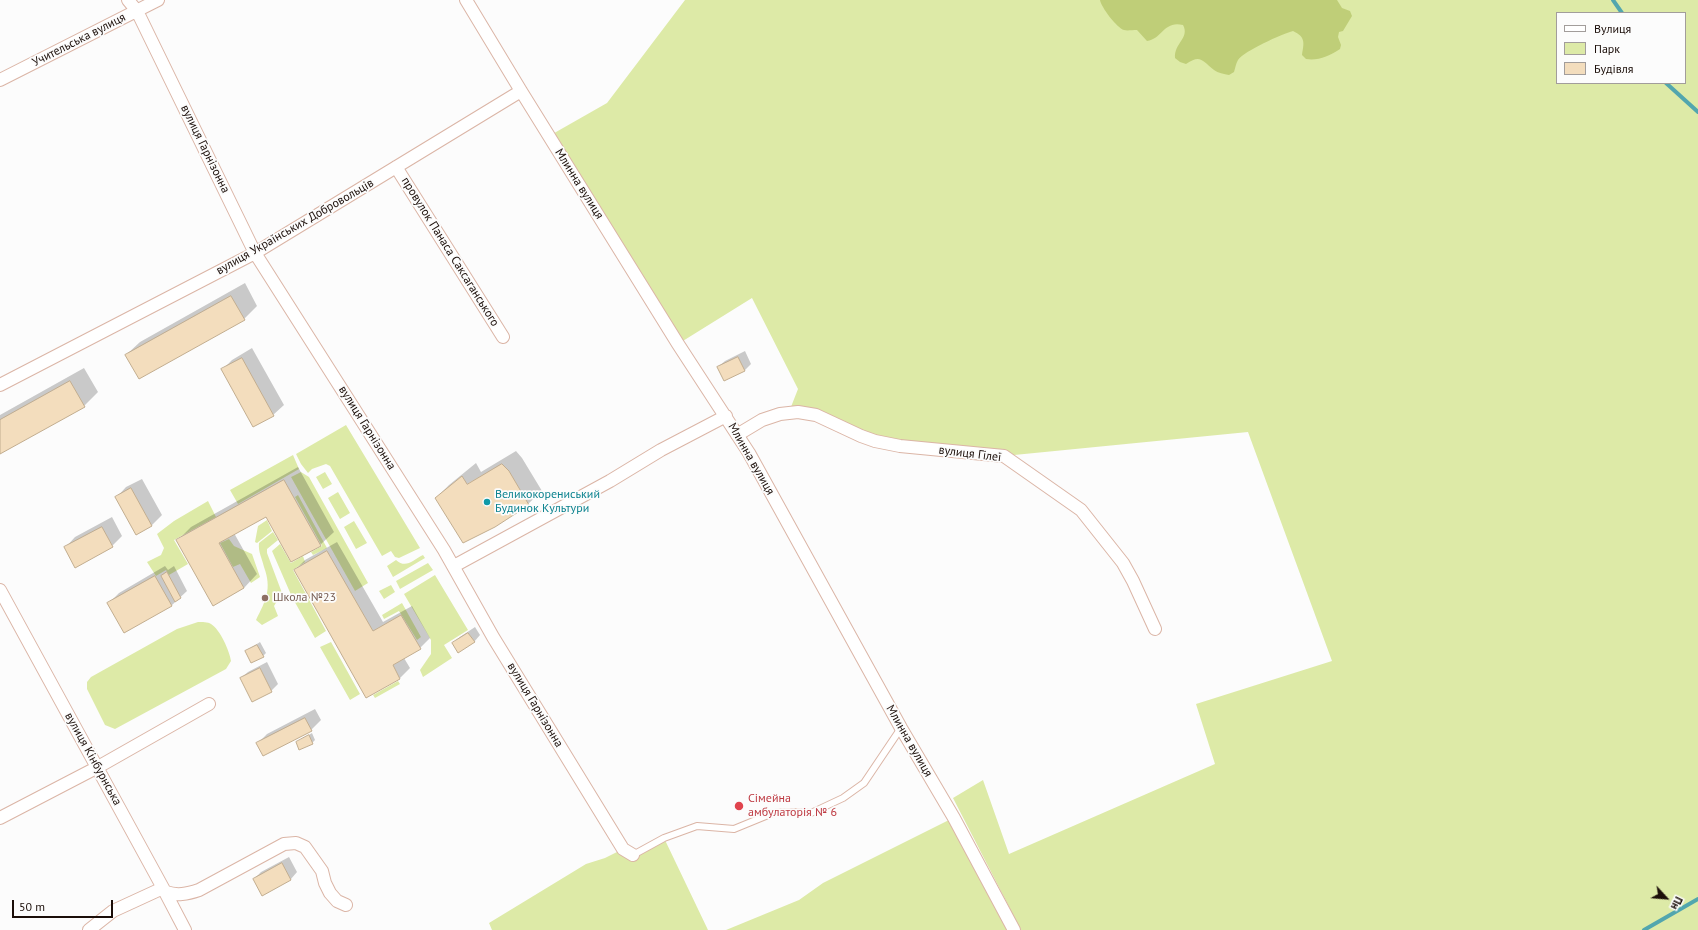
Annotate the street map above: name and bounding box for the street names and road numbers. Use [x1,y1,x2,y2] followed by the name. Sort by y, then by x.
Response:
[30,10,128,70] street label: Учительська вулиця
[177,103,233,195] street label: вулиця Гарнізонна
[552,146,606,222] street label: Млинна вулиця
[398,175,502,329] street label: провулок Панаса Саксаганського
[214,176,376,278] street label: вулиця Українських Добровольців
[335,383,399,473] street label: вулиця Гарнізонна
[725,421,777,497] street label: Млинна вулиця
[938,443,1002,465] street label: вулиця Гілеї
[504,660,566,750] street label: вулиця Гарнізонна
[883,703,935,779] street label: Млинна вулиця
[61,710,125,808] street label: вулиця Кінбурнська

